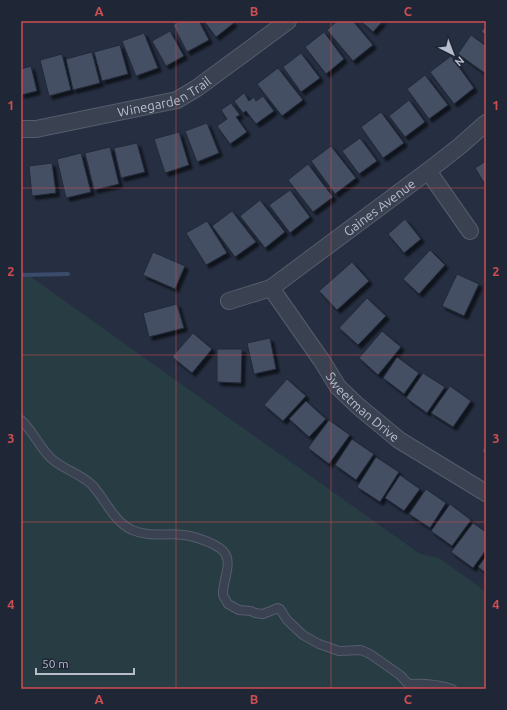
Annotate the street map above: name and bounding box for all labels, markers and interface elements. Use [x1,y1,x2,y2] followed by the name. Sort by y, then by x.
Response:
[94,4,104,18] text: A
[250,4,259,18] text: B
[404,4,413,18] text: C
[433,34,473,74] north arrow
[453,54,467,69] text: N
[116,73,214,119] street label: Winegarden Trail
[7,98,15,112] text: 1
[492,98,500,112] text: 1
[341,176,418,239] street label: Gaines Avenue
[7,264,15,278] text: 2
[492,264,500,278] text: 2
[323,369,402,444] street label: Sweetman Drive
[7,431,15,445] text: 3
[492,431,500,445] text: 3
[7,597,15,611] text: 4
[492,597,500,611] text: 4
[36,650,134,676] scale bar
[42,657,69,670] text: 50 m
[94,692,104,706] text: A
[250,692,259,706] text: B
[404,692,413,706] text: C

